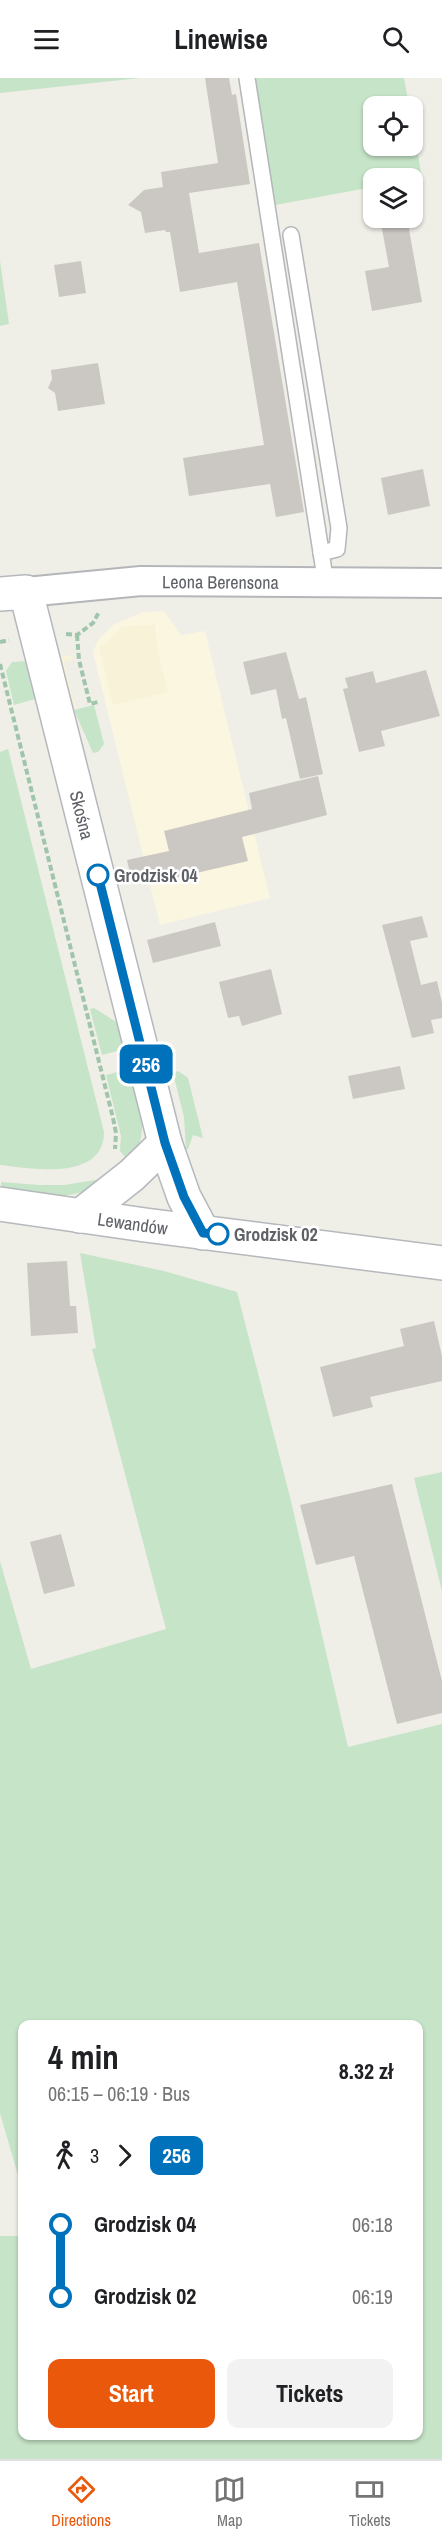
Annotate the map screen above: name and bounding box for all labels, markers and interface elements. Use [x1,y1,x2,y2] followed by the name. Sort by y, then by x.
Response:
[174,21,268,57] text: Linewise
[30,23,63,56] icon: menu
[379,23,412,56] icon: search
[363,96,423,228] map controls
[363,96,423,156] button: locate
[363,168,423,228] button: layers
[162,569,279,594] street label: Leona Berensona
[64,788,100,842] street label: Skośna
[114,863,198,888] place label: Grodzisk 04
[87,864,109,886] marker: Grodzisk 04
[112,1044,180,1084] line badge: 256
[132,1050,160,1079] text: 256
[96,1206,170,1240] street label: Lewandów
[234,1222,318,1247] place label: Grodzisk 02
[207,1223,229,1245] marker: Grodzisk 02
[48,2035,119,2079] text: 4 min
[339,2056,393,2086] text: 8.32 zł
[48,2080,190,2107] text: 06:15 – 06:19 · Bus
[48,2139,81,2172] icon: walk
[108,2139,141,2172] icon: forward
[162,2141,191,2170] text: 256
[90,2142,99,2169] text: 3
[94,2209,196,2239] text: Grodzisk 04
[352,2211,393,2238] text: 06:18
[94,2281,196,2311] text: Grodzisk 02
[352,2283,393,2310] text: 06:19
[48,2359,215,2428] button: Start
[227,2359,393,2428] button: Tickets
[51,2473,111,2531] tab: Directions
[213,2473,246,2531] tab: Map
[349,2473,391,2531] tab: Tickets

